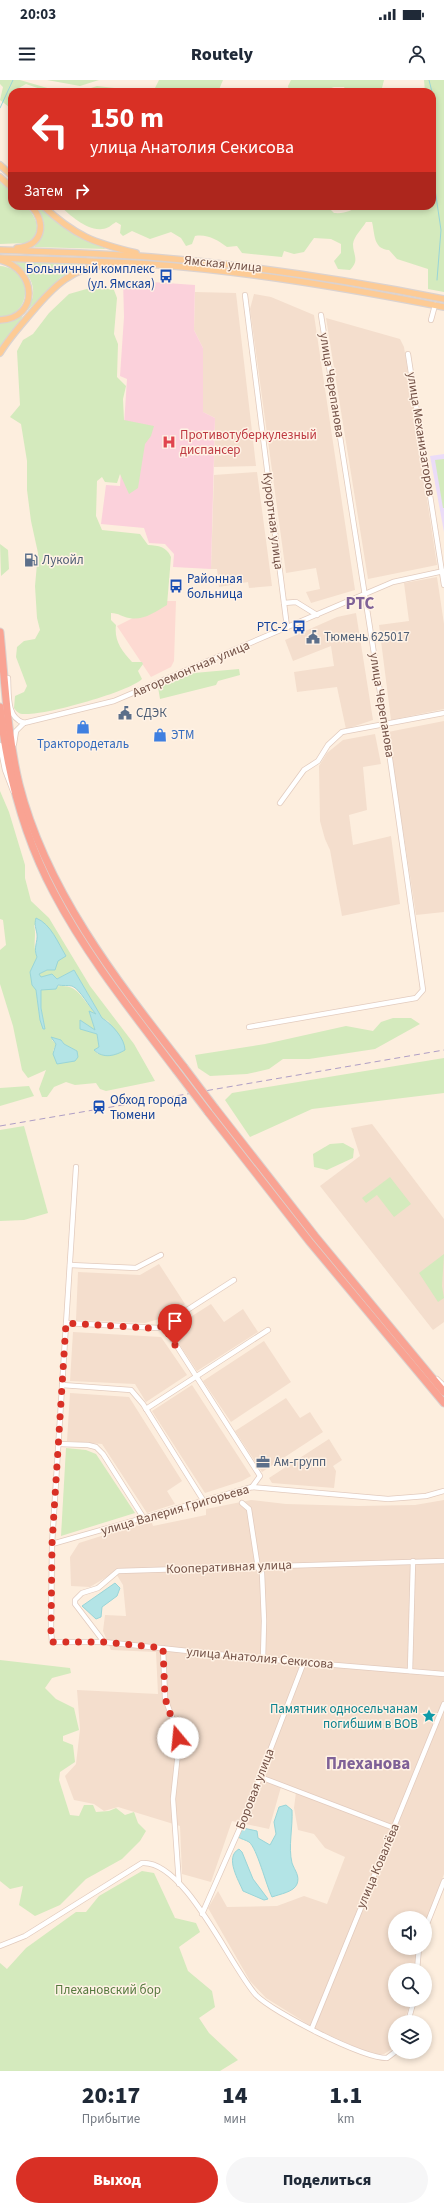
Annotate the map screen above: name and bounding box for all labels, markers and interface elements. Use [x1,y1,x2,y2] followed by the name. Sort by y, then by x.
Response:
[20,4,56,25] text: 20:03
[191,42,253,67] text: Routely
[16,43,38,65] icon: menu
[406,43,428,65] icon: person
[90,98,164,138] text: 150 m
[24,104,76,156] icon: left
[90,135,294,160] text: улица Анатолия Секисова
[71,180,93,202] icon: right
[24,181,63,202] text: Затем
[183,251,263,277] street label: Ямская улица
[26,260,155,293] place label: Больничный комплекс (ул. Ямская)
[158,268,174,284] bus stop icon: Больничный комплекс (ул. Ямская)
[315,331,349,439] street label: улица Черепанова
[402,371,440,498] street label: улица Механизаторов
[180,426,317,459] place label: Противотуберкулезный диспансер
[161,434,177,450] hospital icon: Противотуберкулезный диспансер
[258,471,288,571] street label: Курортная улица
[42,551,84,569] place label: Лукойл
[23,552,39,568] fuel station icon: Лукойл
[187,570,243,603] place label: Районная больница
[168,578,184,594] bus stop icon: Районная больница
[346,592,374,616] district label: РТС
[257,618,288,636] place label: РТС-2
[291,619,307,635] bus stop icon: РТС-2
[324,628,410,646] place label: Тюмень 625017
[305,629,321,645] public building icon: Тюмень 625017
[130,636,252,702] street label: Авторемонтная улица
[365,651,399,759] street label: улица Черепанова
[136,704,167,722] place label: СДЭК
[117,705,133,721] public building icon: СДЭК
[75,719,91,735] shop icon: Трактородеталь
[171,726,195,744] place label: ЭТМ
[152,727,168,743] shop icon: ЭТМ
[37,735,129,753] place label: Трактородеталь
[110,1091,187,1124] place label: Обход города Тюмени
[91,1099,107,1115] station icon: Обход города Тюмени
[158,1304,192,1345] pin
[164,1310,186,1332] icon: arrive
[274,1453,326,1471] place label: Ам-групп
[255,1454,271,1470] office icon: Ам-групп
[99,1480,251,1540] street label: улица Валерия Григорьева
[166,1556,292,1578] street label: Кооперативная улица
[186,1643,334,1673] street label: улица Анатолия Секисова
[270,1700,418,1733] place label: Памятник односельчанам погибшим в ВОВ
[421,1708,437,1724] place icon: Памятник односельчанам погибшим в ВОВ
[157,1717,199,1759] position arrow
[231,1746,279,1832] street label: Боровая улица
[326,1752,410,1776] district label: Плеханова
[352,1821,404,1911] street label: улица Ковалёва
[388,1911,432,2059] map controls
[388,1911,432,1955] button: sound
[388,1963,432,2007] button: search
[55,1981,161,1999] park label: Плехановский бор
[388,2015,432,2059] button: layers
[82,2078,140,2113] text: 20:17
[222,2078,248,2113] text: 14
[329,2078,362,2113] text: 1.1
[82,2110,140,2128] text: Прибытие
[223,2110,246,2128] text: мин
[337,2110,354,2128] text: km
[16,2157,218,2203] button: Выход
[226,2157,428,2203] button: Поделиться

